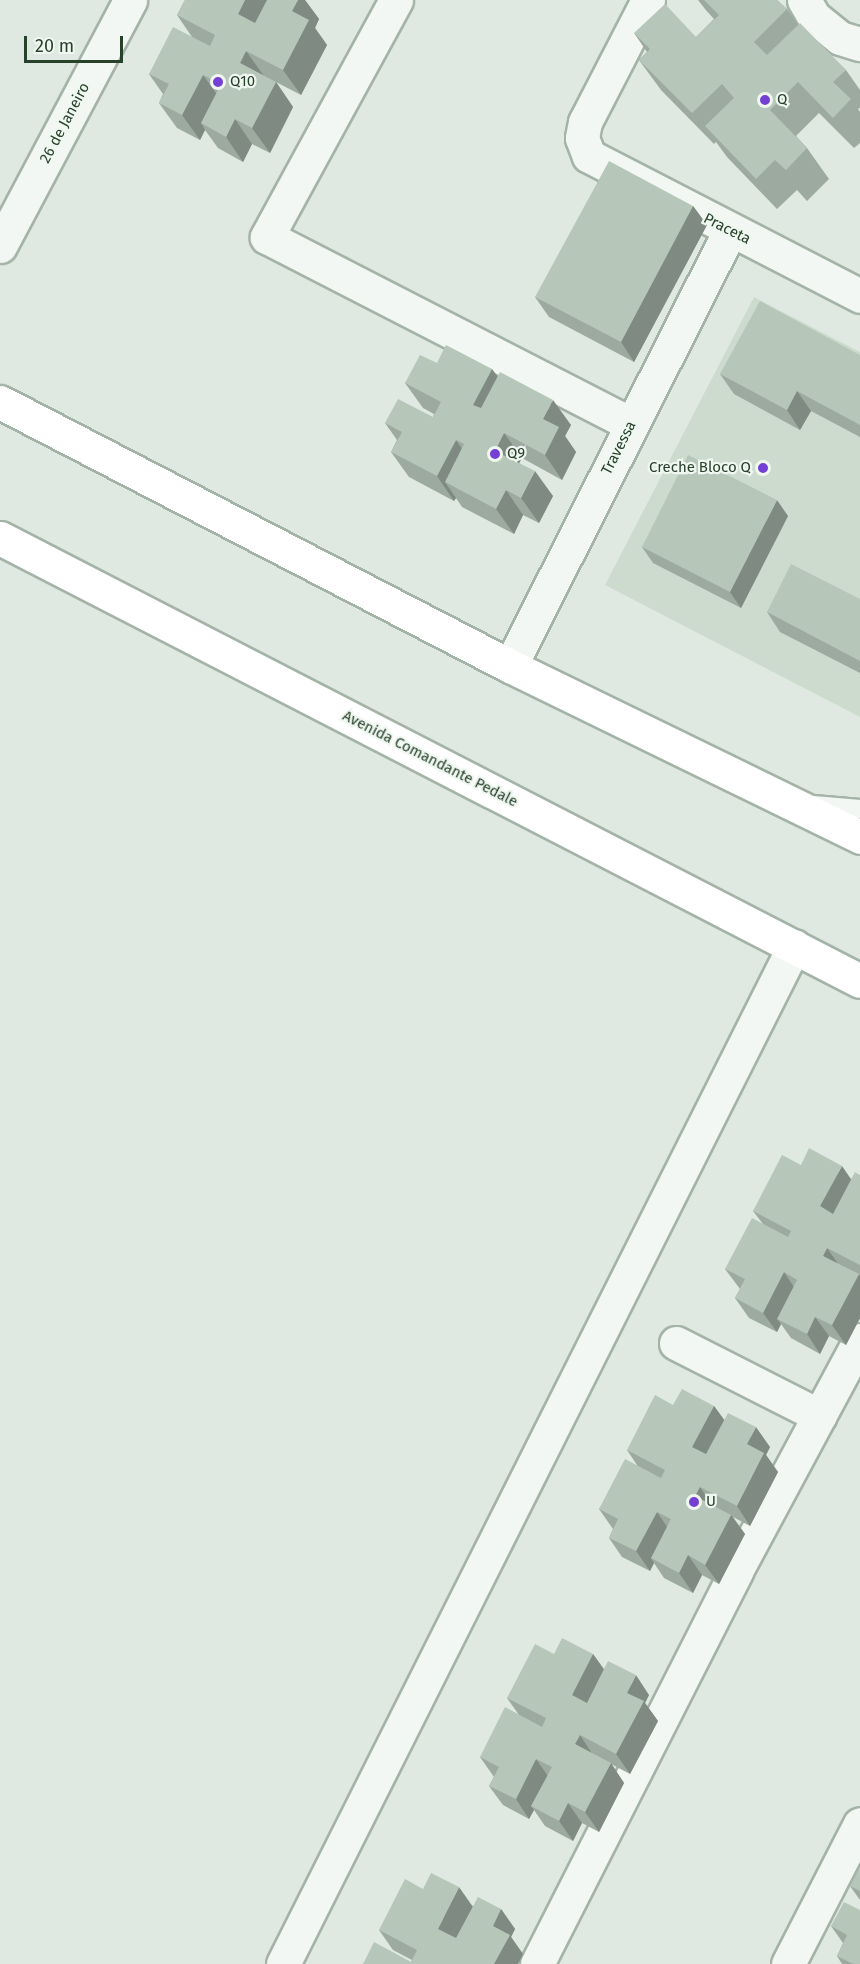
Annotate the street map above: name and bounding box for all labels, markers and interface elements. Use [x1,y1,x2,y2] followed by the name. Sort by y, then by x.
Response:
[27,24,126,62] scale bar
[35,35,74,57] text: 20 m
[230,73,255,91] place label: Q10
[211,75,225,89] marker: Q10
[36,80,94,166] street label: 26 de Janeiro
[777,91,787,109] place label: Q
[758,93,772,107] marker: Q
[700,210,754,248] street label: Praceta
[598,418,640,478] street label: Travessa
[507,445,525,463] place label: Q9
[488,447,502,461] marker: Q9
[649,459,751,477] place label: Creche Bloco Q
[756,461,770,475] marker: Creche Bloco Q
[339,707,521,811] street label: Avenida Comandante Pedale
[706,1493,716,1511] place label: U
[687,1495,701,1509] marker: U

